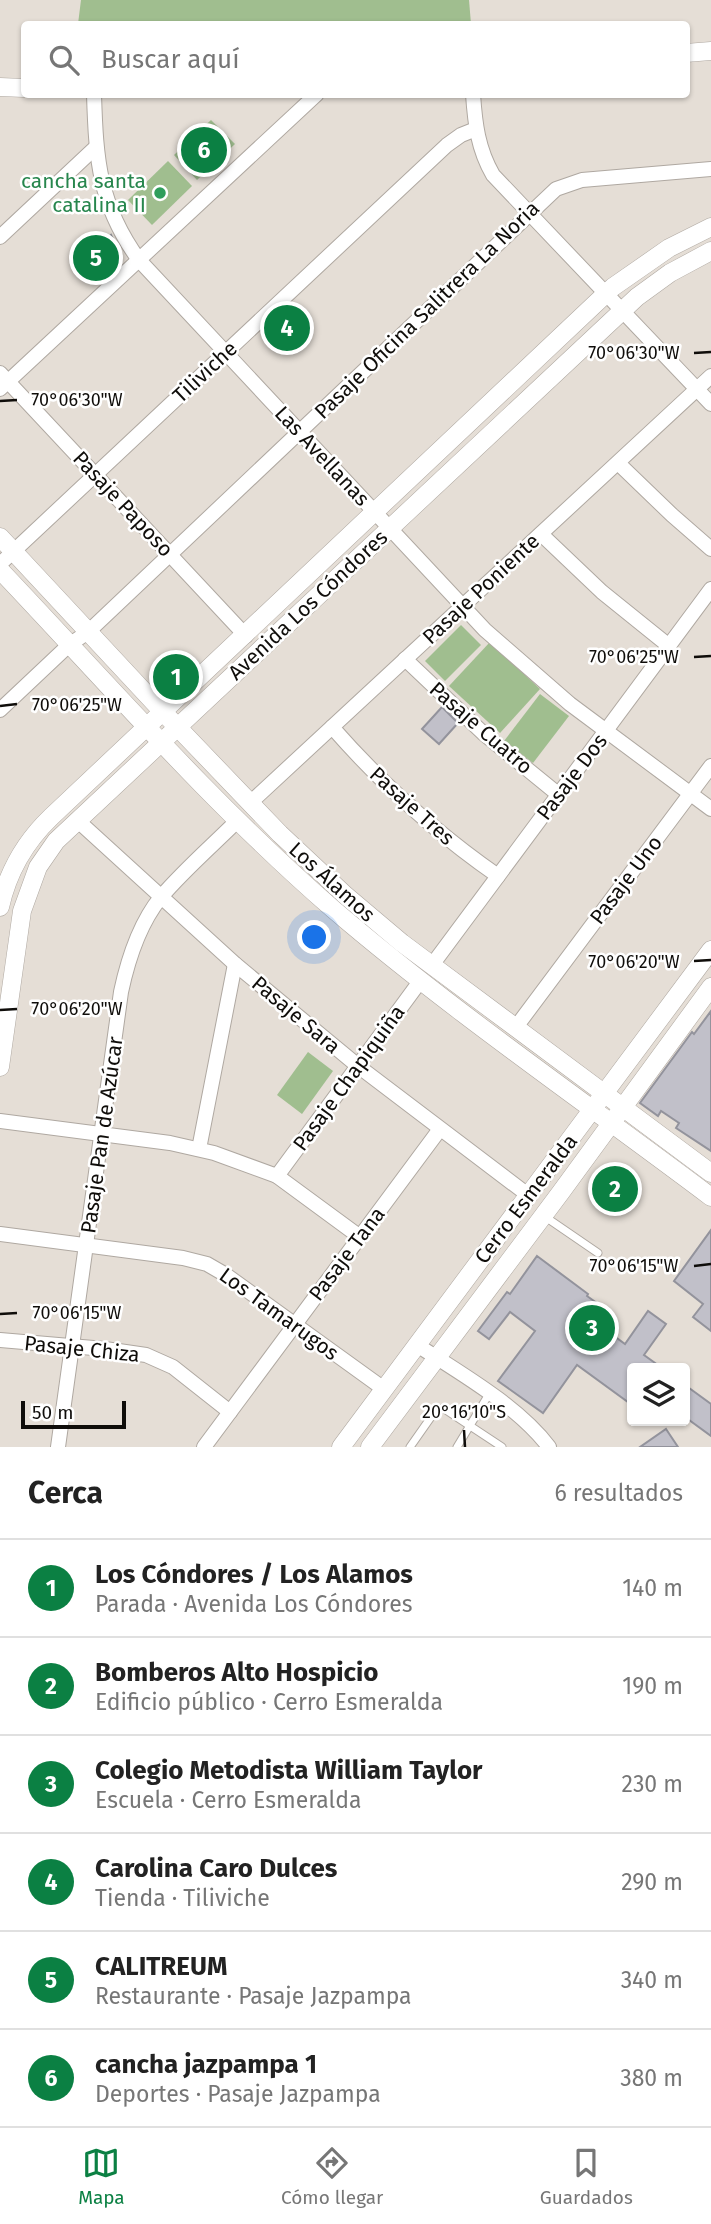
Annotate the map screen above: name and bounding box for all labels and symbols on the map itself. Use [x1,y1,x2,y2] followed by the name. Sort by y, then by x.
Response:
[181,124,227,176] pin: 6
[21,168,146,218] place label: cancha santa catalina II
[152,185,168,201] marker: cancha santa catalina II
[309,196,545,424] street label: Pasaje Oficina Salitrera La Noria
[73,232,119,284] pin: 5
[264,302,310,354] pin: 4
[167,336,243,408] street label: Tiliviche
[588,342,680,364] text: 70°06'30"W
[31,389,123,411] text: 70°06'30"W
[269,401,375,512] street label: Las Avellanas
[67,446,179,562] street label: Pasaje Paposo
[223,524,393,686] street label: Avenida Los Cóndores
[417,528,545,650] street label: Pasaje Poniente
[589,646,679,668] text: 70°06'25"W
[153,651,199,703] pin: 1
[424,676,538,780] street label: Pasaje Cuatro
[32,694,122,716] text: 70°06'25"W
[531,728,613,825] street label: Pasaje Dos
[364,761,460,851] street label: Pasaje Tres
[584,830,668,930] street label: Pasaje Uno
[283,836,381,928] street label: Los Álamos
[297,920,331,954] your location
[588,951,680,973] text: 70°06'20"W
[246,970,346,1060] street label: Pasaje Sara
[31,998,123,1020] text: 70°06'20"W
[287,1000,411,1156] street label: Pasaje Chapiquiña
[75,1035,129,1235] street label: Pasaje Pan de Azúcar
[469,1129,583,1269] street label: Cerro Esmeralda
[592,1163,638,1215] pin: 2
[303,1202,391,1306] street label: Pasaje Tana
[590,1255,679,1277] text: 70°06'15"W
[214,1262,344,1366] street label: Los Tamarugos
[33,1302,122,1324] text: 70°06'15"W
[569,1302,615,1354] pin: 3
[23,1330,141,1368] street label: Pasaje Chiza
[21,1398,126,1430] scale bar
[422,1401,506,1423] text: 20°16'10"S

